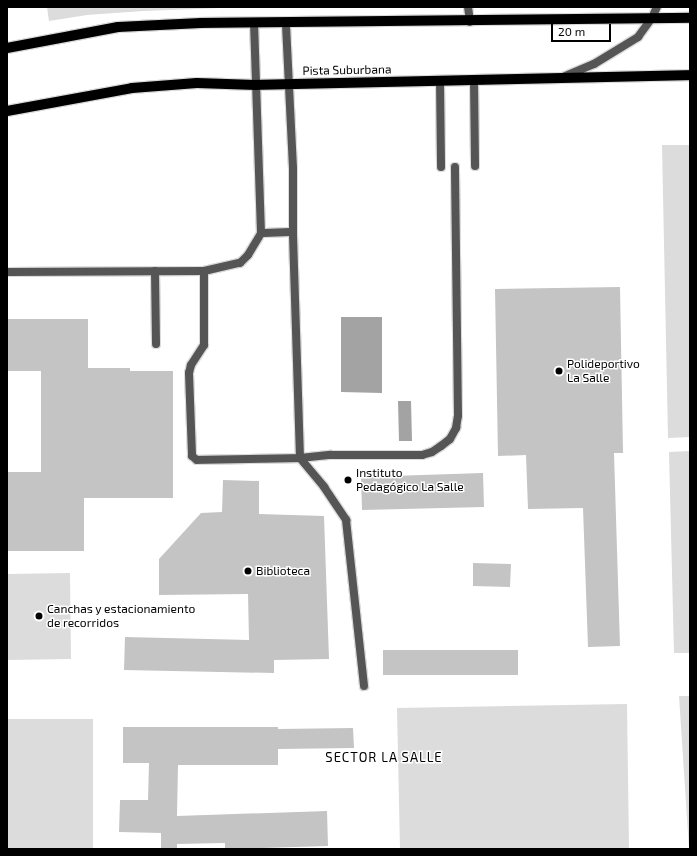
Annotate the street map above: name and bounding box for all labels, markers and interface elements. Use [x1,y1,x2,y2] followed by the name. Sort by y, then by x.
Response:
[553,16,613,42] scale bar
[558,24,585,38] text: 20 m
[302,62,392,78] street label: Pista Suburbana
[567,357,640,385] place label: Polideportivo La Salle
[554,366,564,376] marker: Polideportivo La Salle
[356,466,464,494] place label: Instituto Pedagógico La Salle
[343,475,353,485] marker: Instituto Pedagógico La Salle
[256,564,310,578] place label: Biblioteca
[243,566,253,576] marker: Biblioteca
[47,602,196,630] place label: Canchas y estacionamiento de recorridos
[34,611,44,621] marker: Canchas y estacionamiento de recorridos
[325,749,443,765] district label: SECTOR LA SALLE

